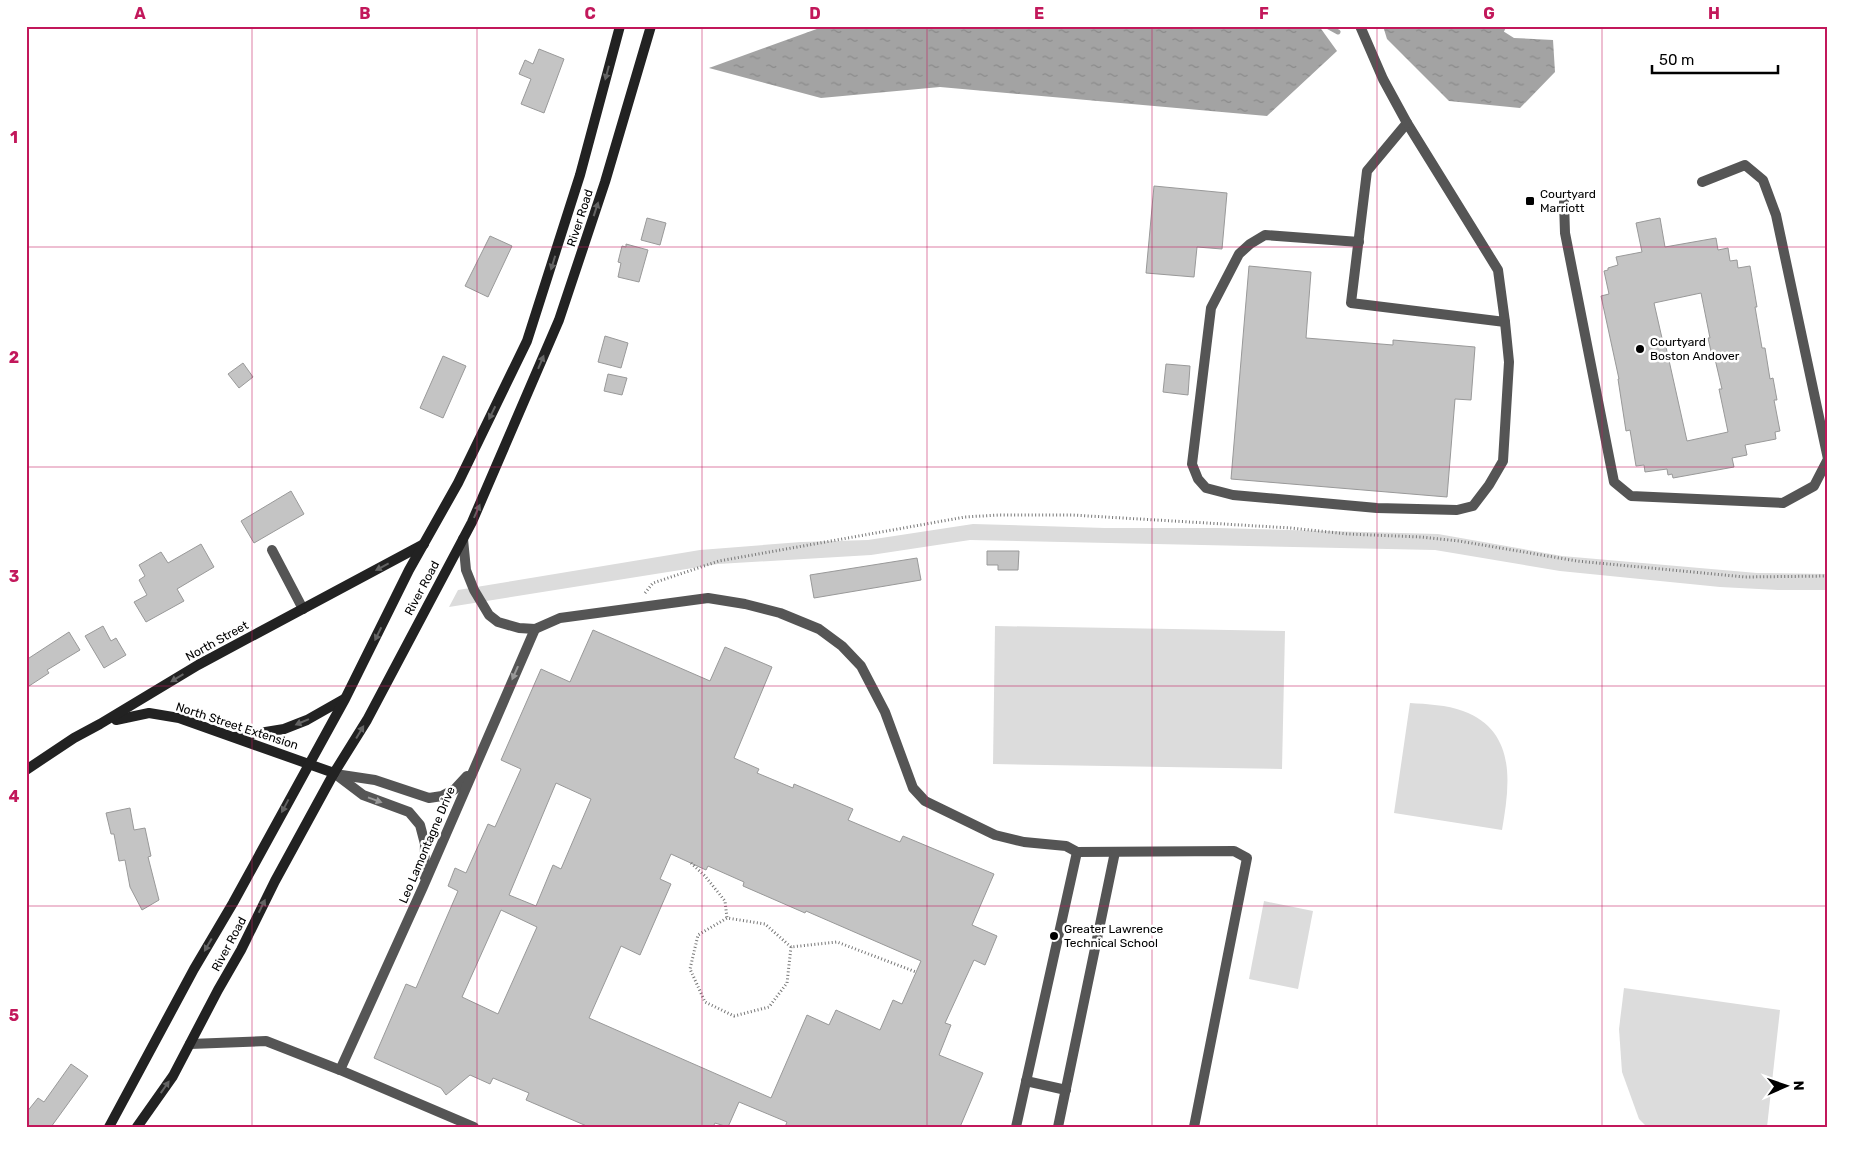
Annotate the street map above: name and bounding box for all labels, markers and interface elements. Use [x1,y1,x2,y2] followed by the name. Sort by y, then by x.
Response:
[134,4,146,23] text: A
[359,4,371,23] text: B
[584,4,596,23] text: C
[809,4,821,23] text: D
[1034,4,1044,23] text: E
[1259,4,1269,23] text: F
[1483,4,1495,23] text: G
[1708,4,1720,23] text: H
[1652,42,1778,74] scale bar
[1659,51,1694,69] text: 50 m
[603,66,611,81] one-way arrow
[10,128,18,147] text: 1
[1540,187,1596,215] place label: Courtyard Marriott
[564,188,596,248] street label: River Road
[1524,195,1536,207] marker: Courtyard Marriott
[592,201,600,216] one-way arrow
[548,256,556,271] one-way arrow
[1650,335,1740,363] place label: Courtyard Boston Andover
[1634,343,1646,355] marker: Courtyard Boston Andover
[9,348,19,367] text: 2
[538,355,546,369] one-way arrow
[488,406,496,420] one-way arrow
[473,504,481,518] one-way arrow
[402,558,442,618] street label: River Road
[374,563,389,571] one-way arrow
[9,567,19,586] text: 3
[183,618,251,664] street label: North Street
[374,627,382,641] one-way arrow
[511,666,519,680] one-way arrow
[171,673,184,682] one-way arrow
[174,700,300,752] street label: North Street Extension
[295,718,309,726] one-way arrow
[355,725,364,738] one-way arrow
[396,784,458,906] street label: Leo Lamontagne Drive
[9,787,20,806] text: 4
[368,796,383,804] one-way arrow
[281,798,289,813] one-way arrow
[258,899,267,914] one-way arrow
[209,914,249,974] street label: River Road
[1064,922,1164,950] place label: Greater Lawrence Technical School
[1048,930,1060,942] marker: Greater Lawrence Technical School
[204,938,213,951] one-way arrow
[9,1006,19,1025] text: 5
[1762,1060,1812,1110] north arrow
[160,1080,170,1093] one-way arrow
[1790,1080,1807,1091] text: N

